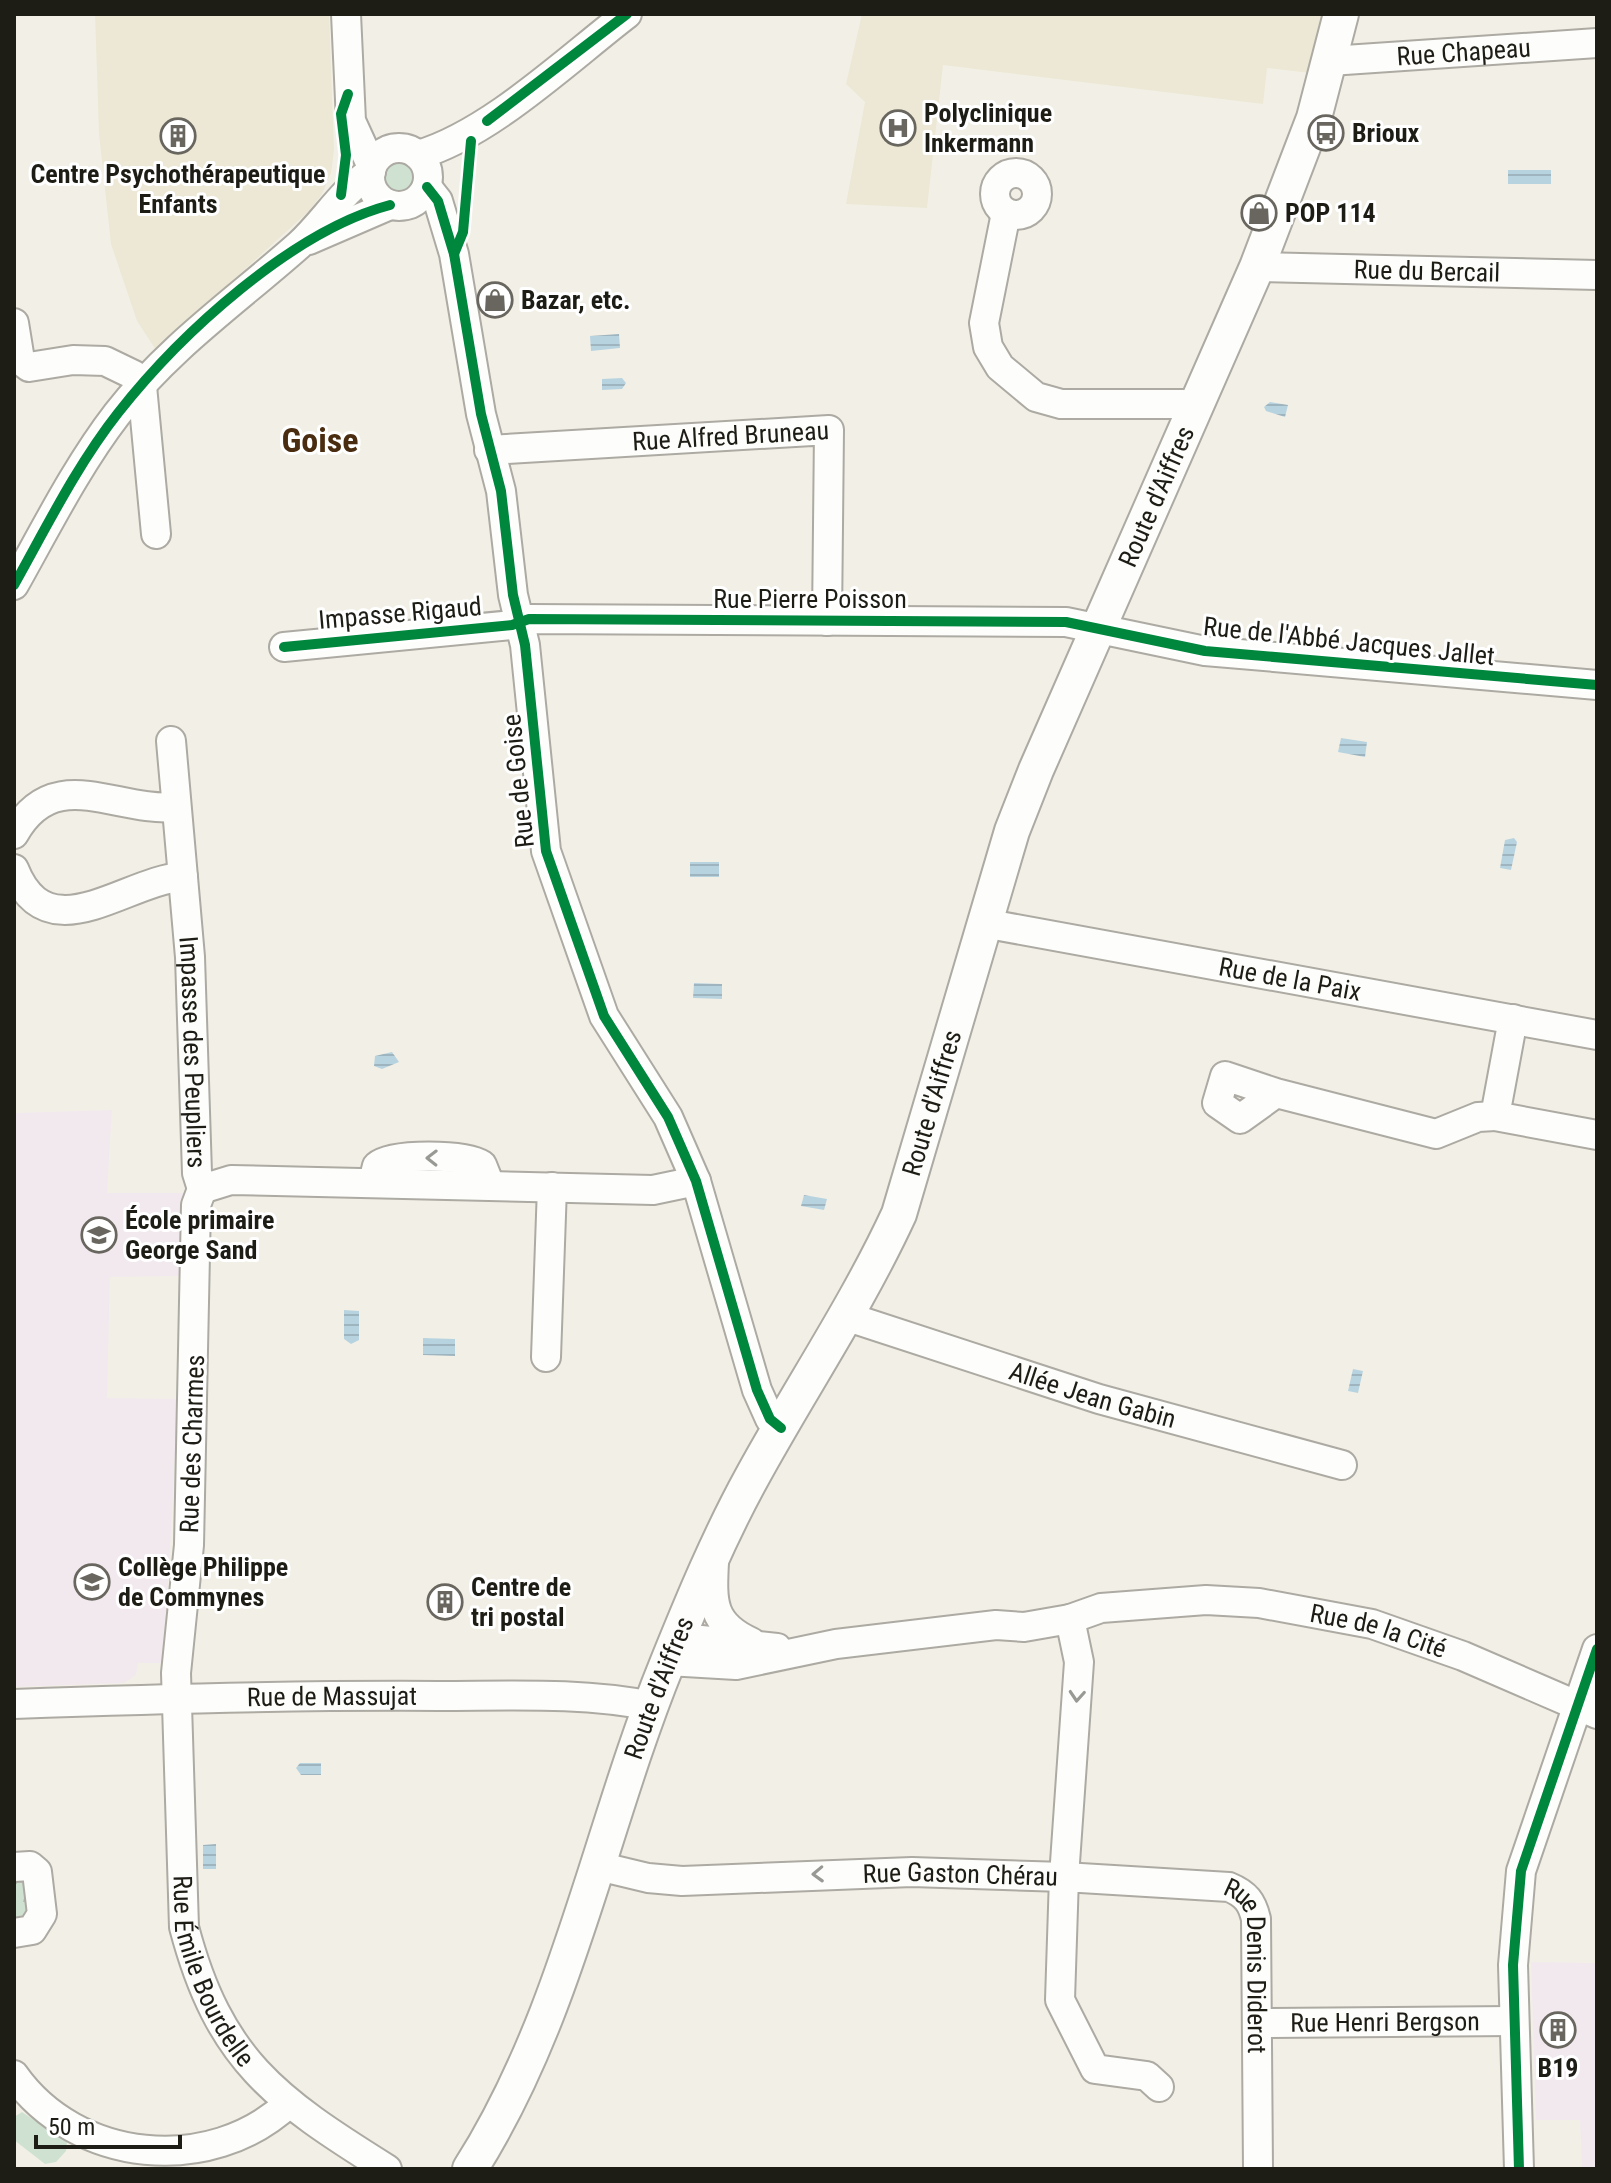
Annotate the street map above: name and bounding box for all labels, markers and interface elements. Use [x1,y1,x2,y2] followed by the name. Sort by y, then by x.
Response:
[1396,33,1532,71] street label: Rue Chapeau
[924,98,1052,158] place label: Polyclinique Inkermann
[879,109,917,147] hospital icon: Polyclinique Inkermann
[1307,114,1345,152] bus stop icon: Brioux
[159,117,197,155] building icon: Centre Psychothérapeutique Enfants
[1352,118,1419,148] place label: Brioux
[31,159,325,219] place label: Centre Psychothérapeutique Enfants
[1240,194,1278,232] shop icon: POP 114
[1285,198,1376,228] place label: POP 114
[1353,254,1501,288] street label: Rue du Bercail
[476,281,514,319] shop icon: Bazar, etc.
[521,285,631,315] place label: Bazar, etc.
[631,415,830,457] street label: Rue Alfred Bruneau
[281,420,359,460] district label: Goise
[1112,422,1200,571] street label: Route d'Aiffres
[713,584,907,614] street label: Rue Pierre Poisson
[317,591,483,635] street label: Impasse Rigaud
[1202,611,1496,671] street label: Rue de l'Abbé Jacques Jallet
[496,713,540,849] street label: Rue de Goise
[173,935,212,1169] street label: Impasse des Peupliers
[1216,951,1364,1007] street label: Rue de la Paix
[896,1027,967,1179] street label: Route d'Aiffres
[425,1149,438,1167] one-way arrow
[125,1205,274,1265] place label: École primaire George Sand
[80,1216,118,1254] school or university icon: École primaire George Sand
[174,1354,210,1534] street label: Rue des Charmes
[1006,1356,1179,1434] street label: Allée Jean Gabin
[118,1552,288,1612] place label: Collège Philippe de Commynes
[73,1563,111,1601] school or university icon: Collège Philippe de Commynes
[471,1572,571,1632] place label: Centre de tri postal
[426,1583,464,1621] building icon: Centre de tri postal
[1308,1598,1450,1664] street label: Rue de la Cité
[618,1612,700,1763] street label: Route d'Aiffres
[247,1681,417,1712] street label: Rue de Massujat
[1069,1690,1086,1703] one-way arrow
[862,1857,1058,1892] street label: Rue Gaston Chérau
[811,1866,823,1883] one-way arrow
[1220,1872,1272,2054] street label: Rue Denis Diderot
[167,1875,261,2072] street label: Rue Émile Bourdelle
[1290,2006,1480,2038] street label: Rue Henri Bergson
[1539,2011,1577,2049] building icon: B19
[1538,2053,1578,2083] place label: B19
[36,2099,180,2149] scale bar
[48,2113,95,2141] text: 50 m

